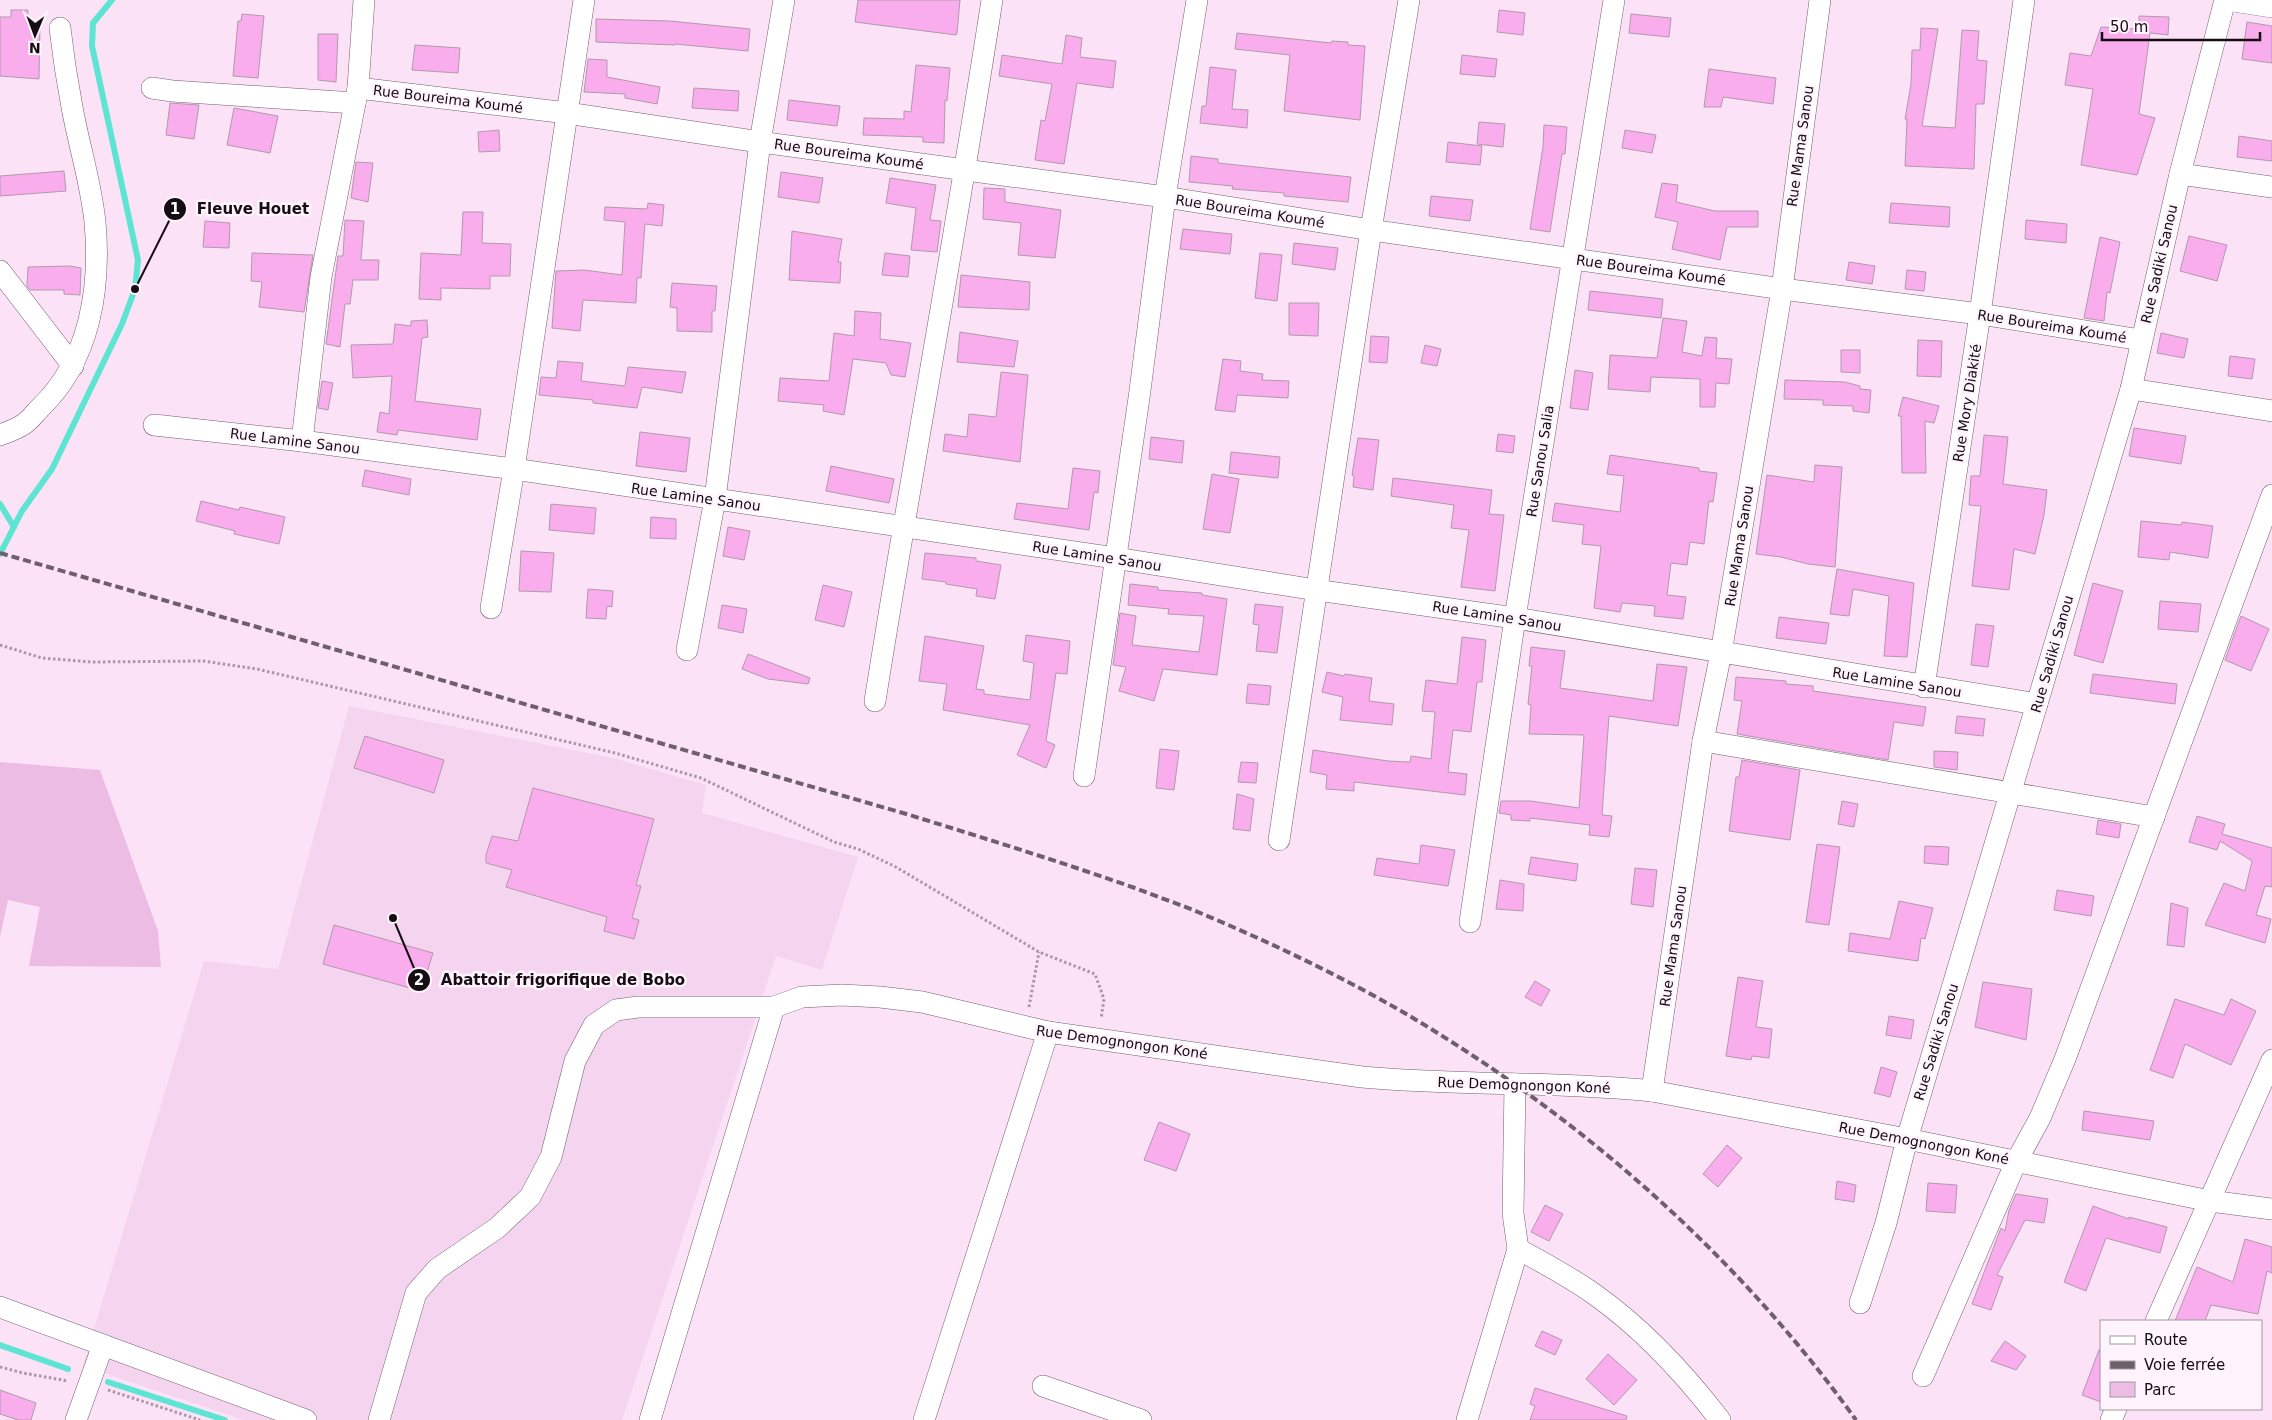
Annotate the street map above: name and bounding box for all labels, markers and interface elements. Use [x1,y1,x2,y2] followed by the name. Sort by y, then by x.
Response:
[10,10,60,60] north arrow
[2102,10,2260,42] scale bar
[2110,18,2148,36] text: 50 m
[29,40,41,56] text: N
[372,82,524,116] street label: Rue Boureima Koumé
[1784,84,1816,208] street label: Rue Mama Sanou
[773,136,925,172] street label: Rue Boureima Koumé
[1174,191,1326,231] street label: Rue Boureima Koumé
[162,194,319,224] callout: Fleuve Houet
[170,200,180,218] text: 1
[197,200,309,218] text: Fleuve Houet
[2138,203,2180,325] street label: Rue Sadiki Sanou
[1575,252,1727,288] street label: Rue Boureima Koumé
[1976,306,2128,346] street label: Rue Boureima Koumé
[1950,343,1984,463] street label: Rue Mory Diakité
[1523,404,1557,518] street label: Rue Sanou Salia
[229,425,361,457] street label: Rue Lamine Sanou
[630,480,762,514] street label: Rue Lamine Sanou
[1722,484,1756,608] street label: Rue Mama Sanou
[1031,538,1163,574] street label: Rue Lamine Sanou
[2028,593,2076,715] street label: Rue Sadiki Sanou
[1431,598,1563,634] street label: Rue Lamine Sanou
[1831,664,1963,700] street label: Rue Lamine Sanou
[1657,884,1689,1008] street label: Rue Mama Sanou
[406,965,695,995] callout: Abattoir frigorifique de Bobo
[414,971,424,989] text: 2
[441,971,685,989] text: Abattoir frigorifique de Bobo
[1911,982,1961,1102] street label: Rue Sadiki Sanou
[1035,1022,1209,1062] street label: Rue Demognongon Koné
[1437,1074,1611,1096] street label: Rue Demognongon Koné
[1837,1119,2011,1167] street label: Rue Demognongon Koné
[2100,1320,2262,1410] legend
[2144,1331,2188,1349] text: Route
[2144,1356,2225,1374] text: Voie ferrée
[2144,1381,2176,1399] text: Parc

